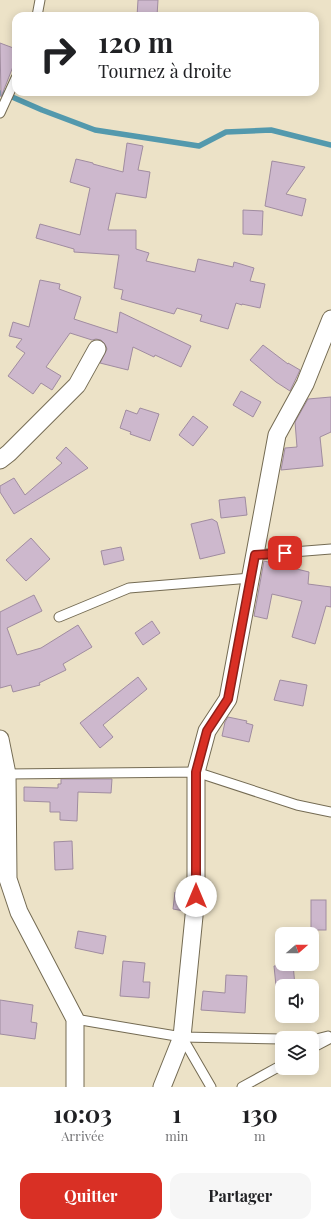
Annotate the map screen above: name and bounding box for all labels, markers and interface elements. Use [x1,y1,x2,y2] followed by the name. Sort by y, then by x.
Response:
[98,23,173,60] text: 120 m
[32,28,84,80] icon: right
[98,59,232,83] text: Tournez à droite
[268,536,302,570] pin
[274,542,296,564] icon: arrive
[175,875,217,917] position arrow
[275,927,319,971] north arrow
[275,927,319,1075] map controls
[275,979,319,1023] button: sound
[275,1031,319,1075] button: layers
[53,1097,112,1129] text: 10:03
[172,1097,181,1129] text: 1
[242,1097,278,1129] text: 130
[61,1127,104,1144] text: Arrivée
[165,1127,188,1144] text: min
[254,1127,265,1144] text: m
[20,1173,162,1219] button: Quitter
[170,1173,311,1219] button: Partager

